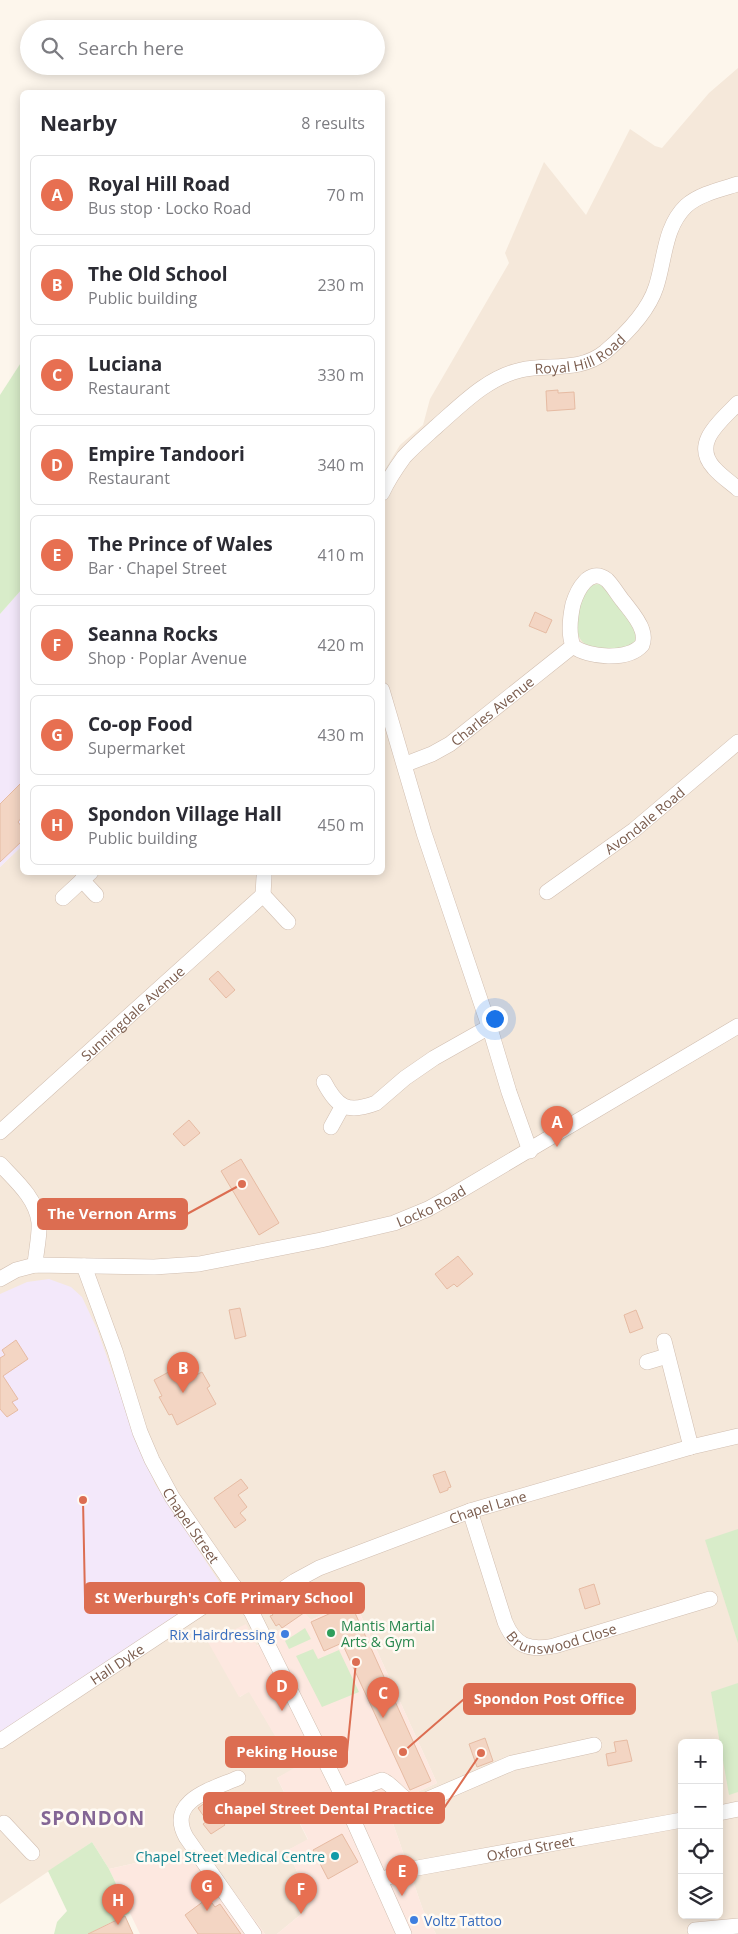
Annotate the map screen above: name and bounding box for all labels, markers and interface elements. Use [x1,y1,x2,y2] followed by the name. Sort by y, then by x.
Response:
[20,20,385,75] search box
[38,34,66,62] icon: search
[78,35,184,61] text: Search here
[40,109,117,137] text: Nearby
[301,112,365,134] text: 8 results
[88,171,230,197] text: Royal Hill Road
[51,184,63,206] text: A
[327,184,364,206] text: 70 m
[88,197,251,219] text: Bus stop · Locko Road
[88,261,228,287] text: The Old School
[52,274,62,296] text: B
[318,274,364,296] text: 230 m
[88,287,197,309] text: Public building
[534,329,629,377] street label: Royal Hill Road
[88,351,162,377] text: Luciana
[52,364,62,386] text: C
[318,364,364,386] text: 330 m
[88,377,170,399] text: Restaurant
[88,441,245,467] text: Empire Tandoori
[51,454,63,476] text: D
[318,454,364,476] text: 340 m
[88,467,170,489] text: Restaurant
[88,531,273,557] text: The Prince of Wales
[53,544,61,566] text: E
[318,544,364,566] text: 410 m
[88,557,227,579] text: Bar · Chapel Street
[88,621,218,647] text: Seanna Rocks
[53,634,61,656] text: F
[318,634,364,656] text: 420 m
[88,647,247,669] text: Shop · Poplar Avenue
[446,672,538,750] street label: Charles Avenue
[88,711,193,737] text: Co-op Food
[51,724,63,746] text: G
[318,724,364,746] text: 430 m
[88,737,185,759] text: Supermarket
[600,782,688,858] street label: Avondale Road
[88,801,282,827] text: Spondon Village Hall
[51,814,63,836] text: H
[318,814,364,836] text: 450 m
[88,827,197,849] text: Public building
[76,961,188,1065] street label: Sunningdale Avenue
[482,1006,508,1032] your location
[541,1106,573,1147] pin: A
[393,1180,469,1231] street label: Locko Road
[38,1199,187,1229] callout: The Vernon Arms
[48,1203,176,1223] text: The Vernon Arms
[167,1352,199,1393] pin: B
[159,1484,224,1567] street label: Chapel Street
[446,1486,529,1528] street label: Chapel Lane
[85,1583,364,1613] callout: St Werburgh's CofE Primary School
[95,1587,353,1607] text: St Werburgh's CofE Primary School
[341,1616,435,1651] place label: Mantis Martial Arts & Gym
[508,1617,622,1635] street label: Brunswood Close
[503,1618,619,1657] text: Brunswood Close
[169,1625,275,1644] place label: Rix Hairdressing
[325,1627,337,1639] marker: Mantis Martial Arts & Gym
[279,1628,291,1640] marker: Rix Hairdressing
[86,1639,148,1689] street label: Hall Dyke
[266,1670,298,1711] pin: D
[367,1677,399,1718] pin: C
[464,1684,635,1714] callout: Spondon Post Office
[474,1688,624,1708] text: Spondon Post Office
[226,1737,347,1767] callout: Peking House
[678,1739,723,1919] map controls
[678,1739,723,1784] button: +
[236,1741,338,1761] text: Peking House
[678,1784,723,1829] button: −
[204,1793,444,1823] callout: Chapel Street Dental Practice
[214,1798,434,1818] text: Chapel Street Dental Practice
[41,1805,145,1831] district label: SPONDON
[678,1829,723,1874] button: locate
[485,1830,575,1865] street label: Oxford Street
[135,1847,325,1866] place label: Chapel Street Medical Centre
[329,1850,341,1862] marker: Chapel Street Medical Centre
[386,1855,418,1896] pin: E
[191,1870,223,1911] pin: G
[285,1873,317,1914] pin: F
[678,1874,723,1919] button: layers
[102,1884,134,1925] pin: H
[424,1911,502,1930] place label: Voltz Tattoo
[408,1914,420,1926] marker: Voltz Tattoo

